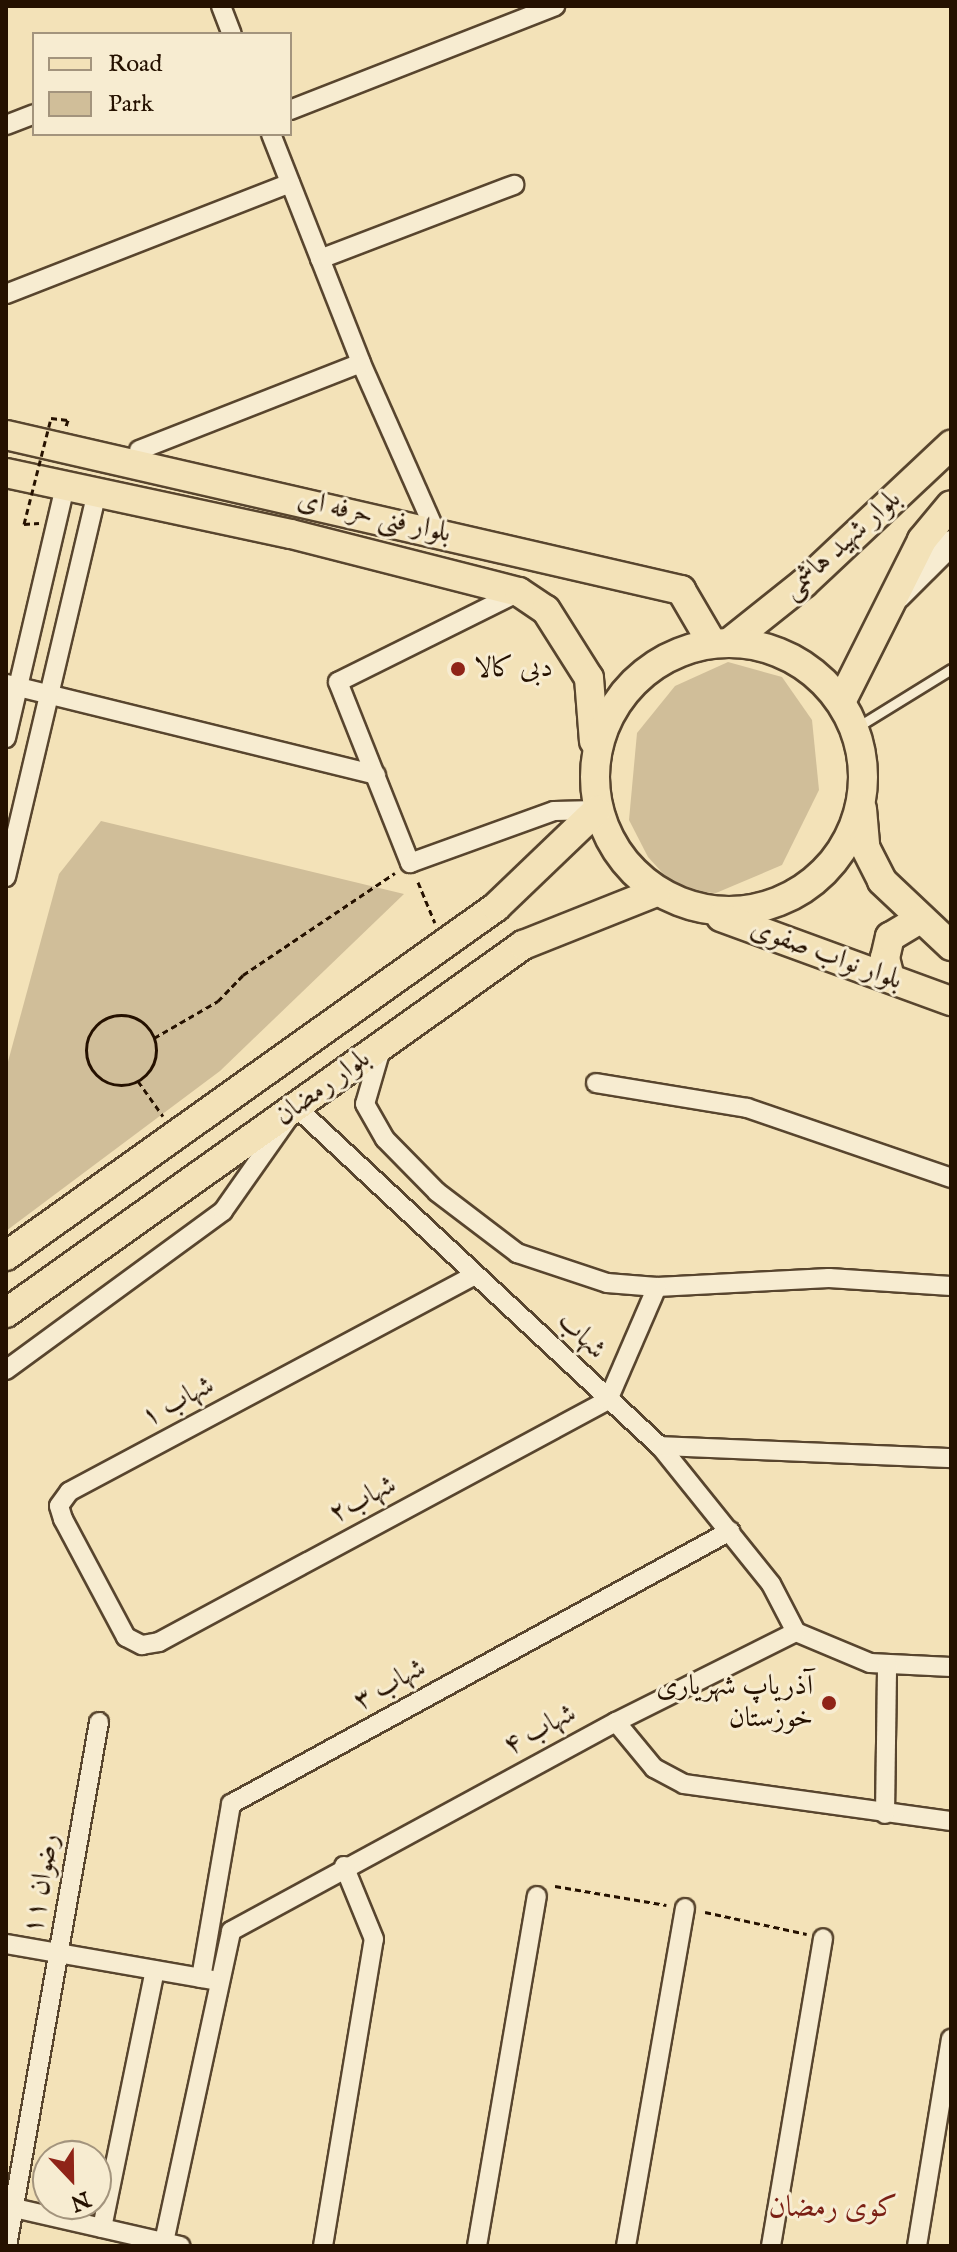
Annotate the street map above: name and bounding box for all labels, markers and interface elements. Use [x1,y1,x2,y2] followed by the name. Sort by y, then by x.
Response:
[32,32,292,136] legend
[108,49,162,80] text: Road
[108,89,154,120] text: Park
[294,483,454,551] street label: بلوار فنی حرفه ای
[776,483,908,607] street label: بلوار شهید هاشمی
[474,652,553,686] place label: دبی کالا
[449,660,467,678] marker: دبی کالا
[746,912,906,998] street label: بلوار نواب صفوی
[269,1042,377,1134] street label: بلوار رمضان
[549,1305,613,1367] street label: شهاب
[136,1369,220,1435] street label: شهاب ۱
[324,1468,402,1532] street label: شهاب۲
[348,1652,432,1718] street label: شهاب ۳
[656,1670,813,1736] place label: آذریاپ شهریاری خوزستان
[820,1694,838,1712] marker: آذریاپ شهریاری خوزستان
[498,1697,582,1763] street label: شهاب ۴
[17,1831,67,1937] street label: رضوان ۱۱
[32,2140,112,2220] north arrow
[66,2184,94,2217] text: N
[769,2190,897,2226] district label: کوی رمضان

